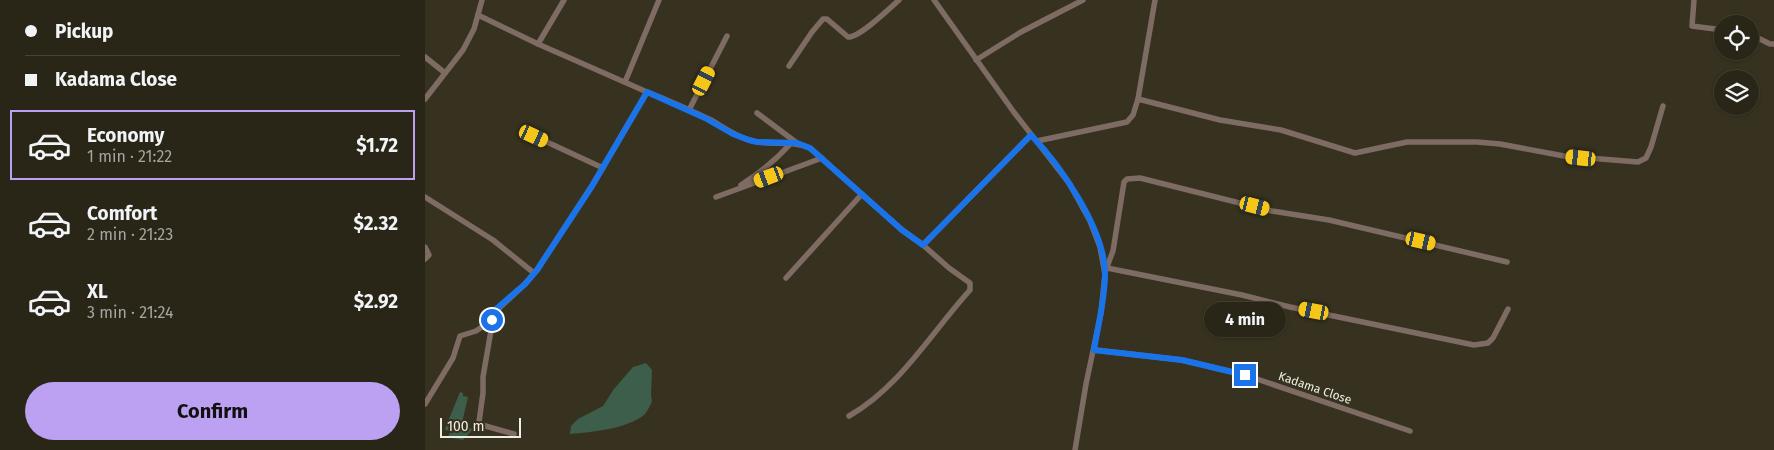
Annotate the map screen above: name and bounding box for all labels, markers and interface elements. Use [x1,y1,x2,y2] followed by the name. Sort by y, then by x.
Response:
[1714,15,1759,115] map controls
[1714,15,1759,60] button: locate
[55,20,113,43] text: Pickup
[690,64,717,98] car
[55,68,177,91] text: Kadama Close
[1714,70,1759,115] button: layers
[27,123,72,168] icon: car
[517,123,550,149] car
[87,124,164,147] text: Economy
[356,134,398,157] text: $1.72
[87,147,172,166] text: 1 min · 21:22
[1565,149,1596,167] car
[752,165,785,189] car
[1238,195,1271,217] car
[27,201,72,246] icon: car
[87,202,157,225] text: Comfort
[354,212,398,235] text: $2.32
[87,225,173,244] text: 2 min · 21:23
[1404,230,1437,252] car
[27,279,72,324] icon: car
[87,280,108,303] text: XL
[354,290,398,313] text: $2.92
[1297,301,1330,321] car
[1204,302,1286,338] callout: 4 min
[87,303,173,322] text: 3 min · 21:24
[481,309,503,331] route start
[1225,310,1265,329] text: 4 min
[1234,364,1256,386] route end
[1277,369,1353,407] street label: Kadama Close
[25,382,400,440] button: Confirm
[440,415,521,438] scale bar
[447,418,484,435] text: 100 m

